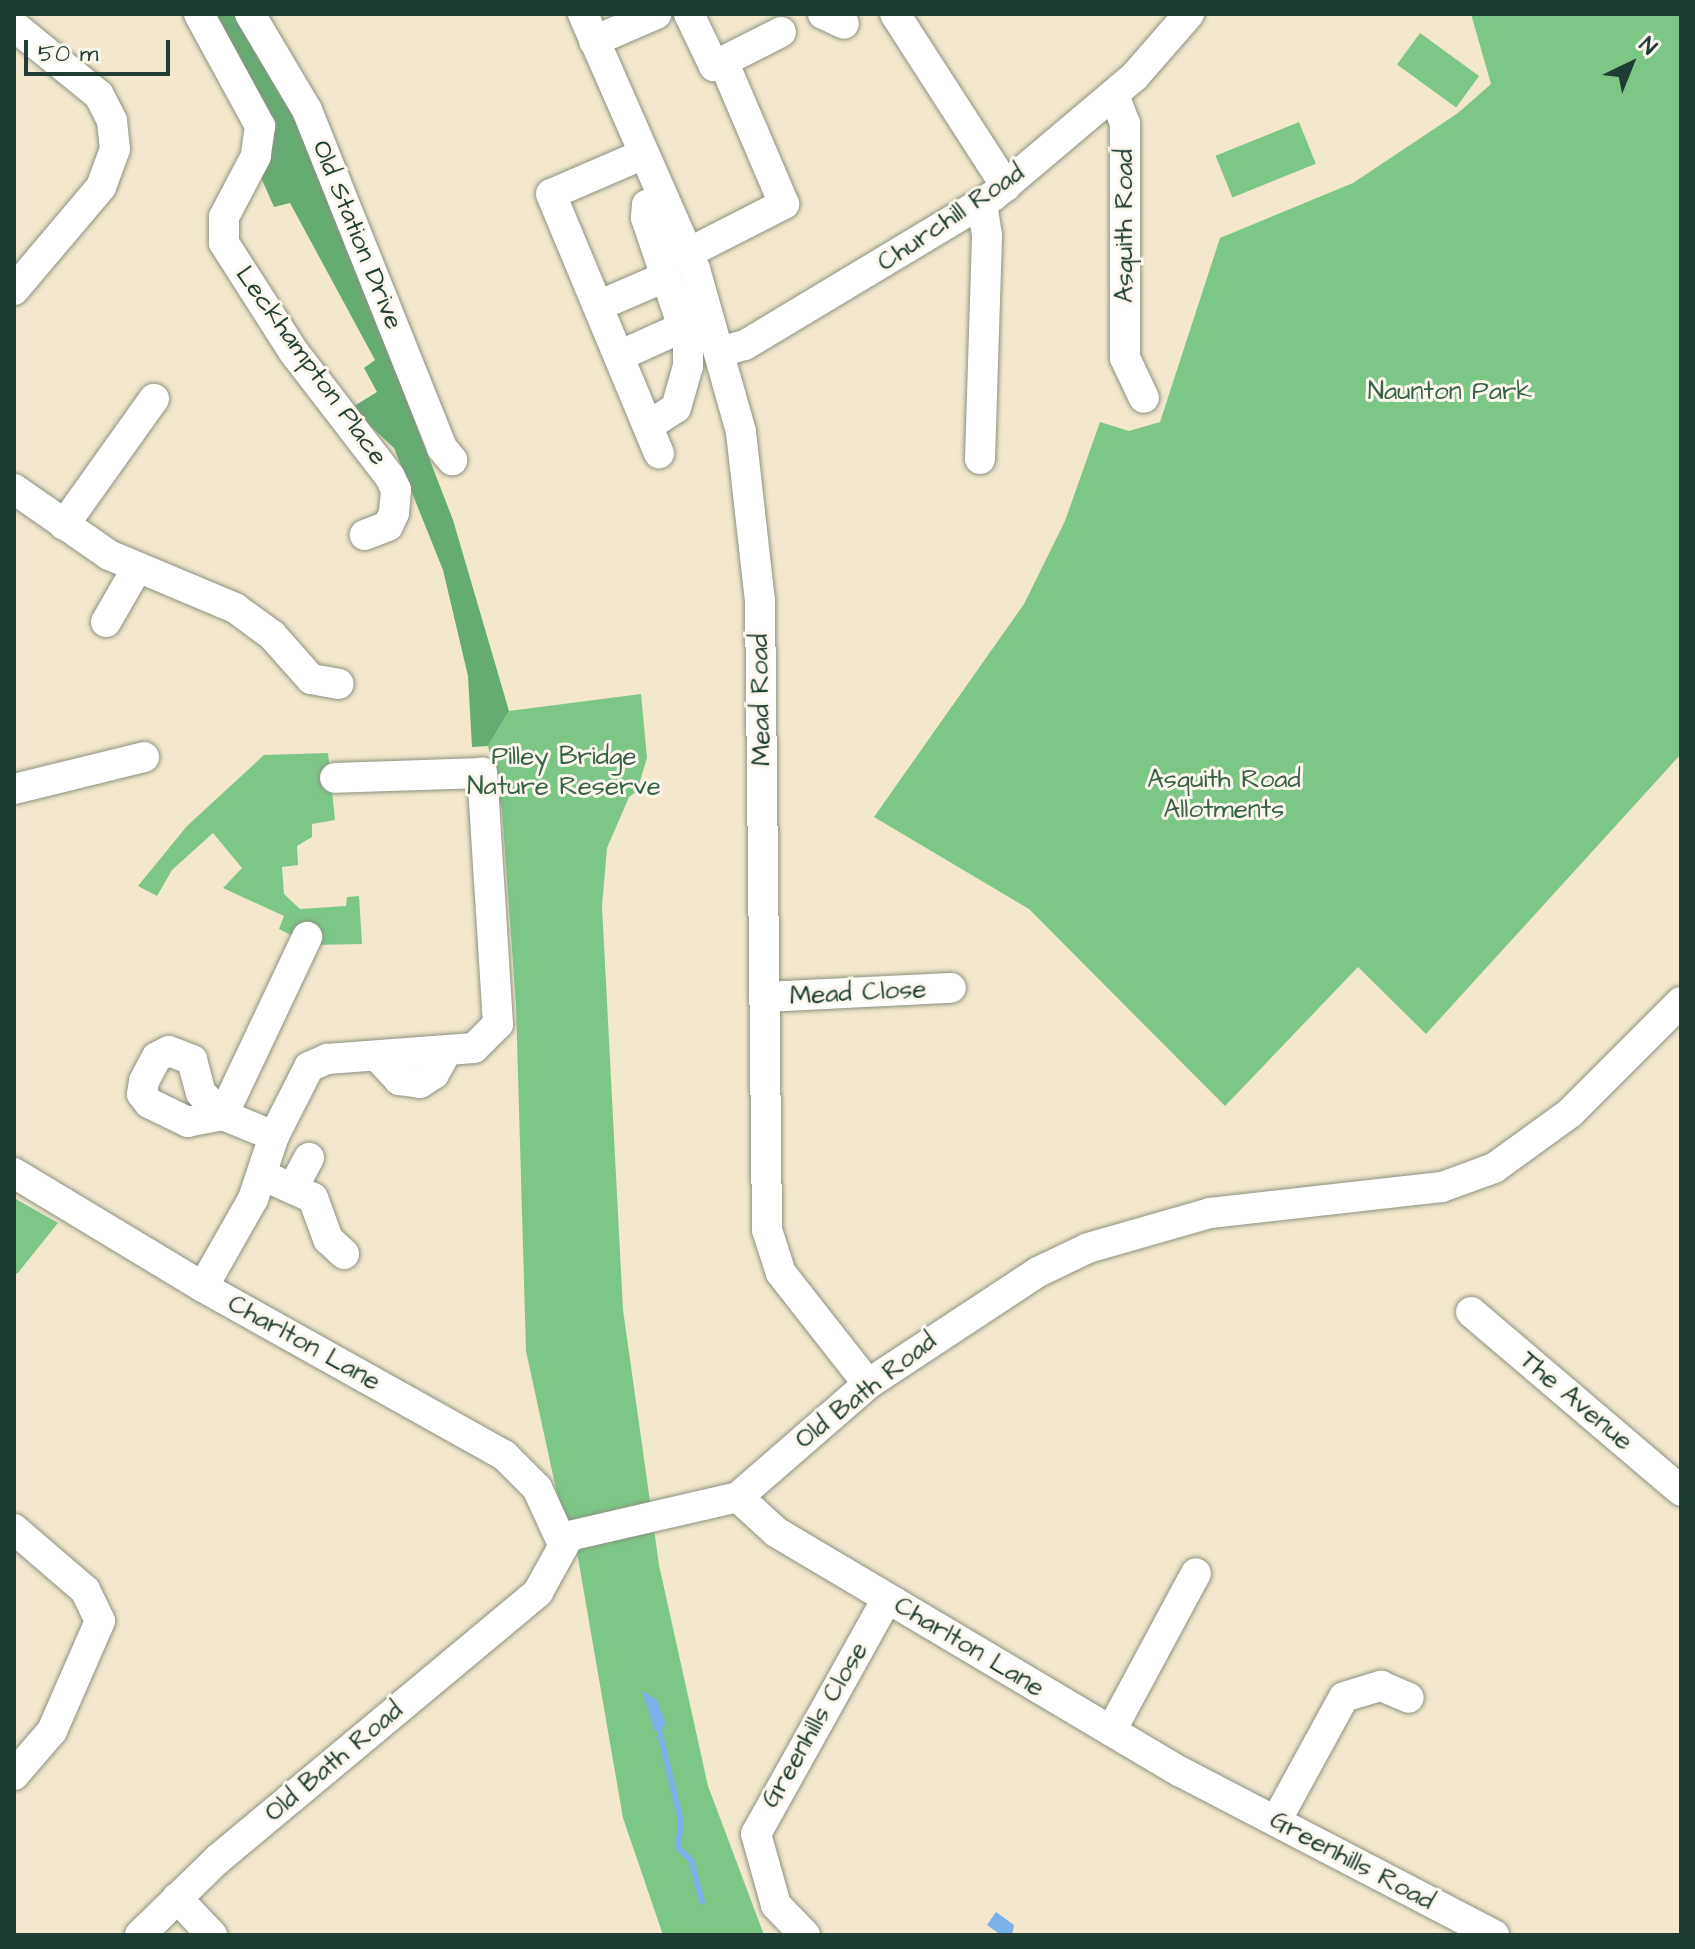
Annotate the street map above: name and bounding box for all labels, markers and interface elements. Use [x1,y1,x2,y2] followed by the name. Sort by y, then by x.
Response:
[28,24,174,74] scale bar
[1591,24,1671,104] north arrow
[1632,30,1663,62] text: N
[38,37,98,71] text: 50 m
[305,136,409,334] street label: Old Station Drive
[1109,149,1141,303] street label: Asquith Road
[872,157,1030,279] street label: Churchill Road
[228,260,394,472] street label: Leckhampton Place
[1368,376,1532,408] park label: Naunton Park
[744,634,778,766] street label: Mead Road
[467,741,661,802] park label: Pilley Bridge Nature Reserve
[1147,764,1301,826] park label: Asquith Road Allotments
[789,974,927,1012] street label: Mead Close
[222,1288,386,1398] street label: Charlton Lane
[789,1326,943,1456] street label: Old Bath Road
[1513,1345,1639,1457] street label: The Avenue
[888,1590,1050,1704] street label: Charlton Lane
[755,1637,875,1813] street label: Greenhills Close
[259,1695,409,1829] street label: Old Bath Road
[1264,1805,1440,1917] street label: Greenhills Road

